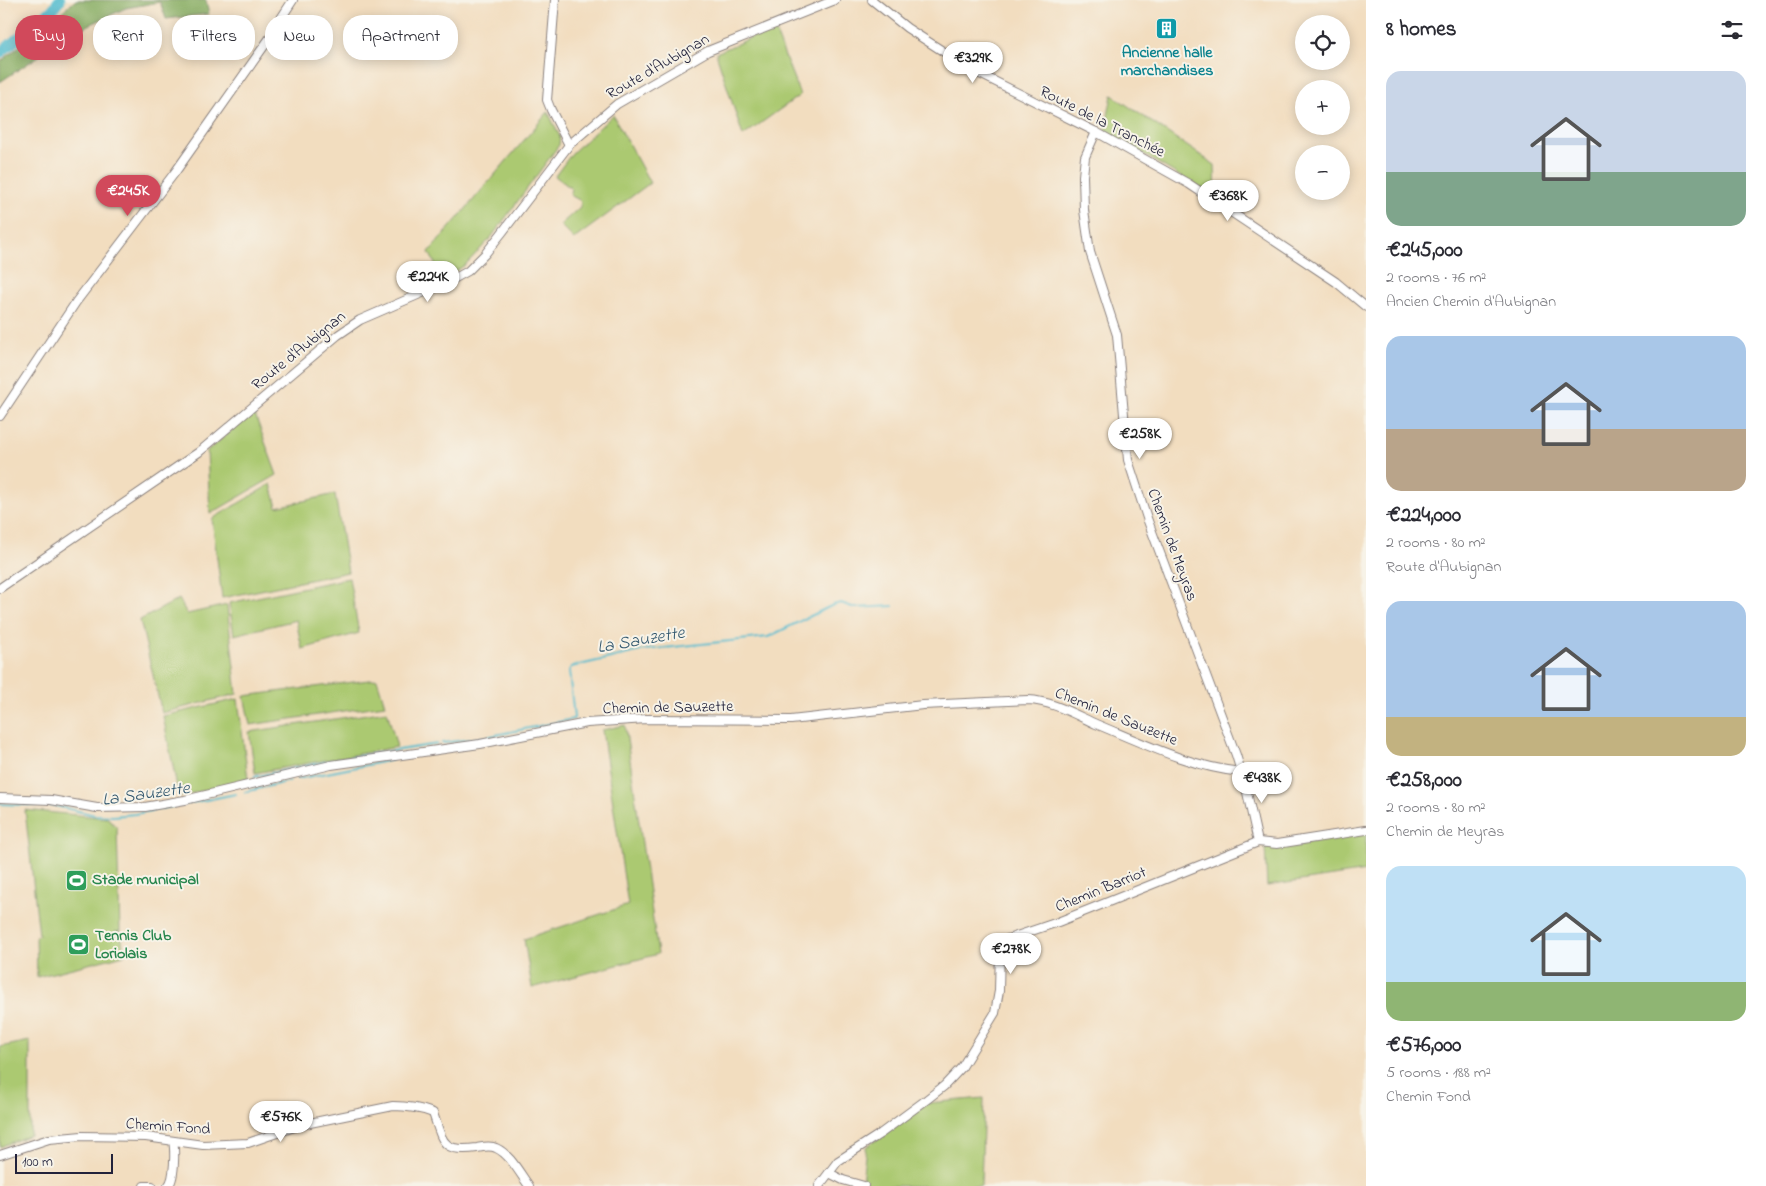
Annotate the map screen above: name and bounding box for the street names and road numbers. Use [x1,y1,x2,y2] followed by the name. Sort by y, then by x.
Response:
[602,28,714,106] street label: Route d'Aubignan
[1035,80,1170,164] street label: Route de la Tranchée
[247,305,351,397] street label: Route d'Aubignan
[1140,485,1204,605] street label: Chemin de Meyras
[1051,681,1182,753] street label: Chemin de Sauzette
[602,695,734,721] street label: Chemin de Sauzette
[1052,861,1151,919] street label: Chemin Barriot
[125,1112,211,1142] street label: Chemin Fond

